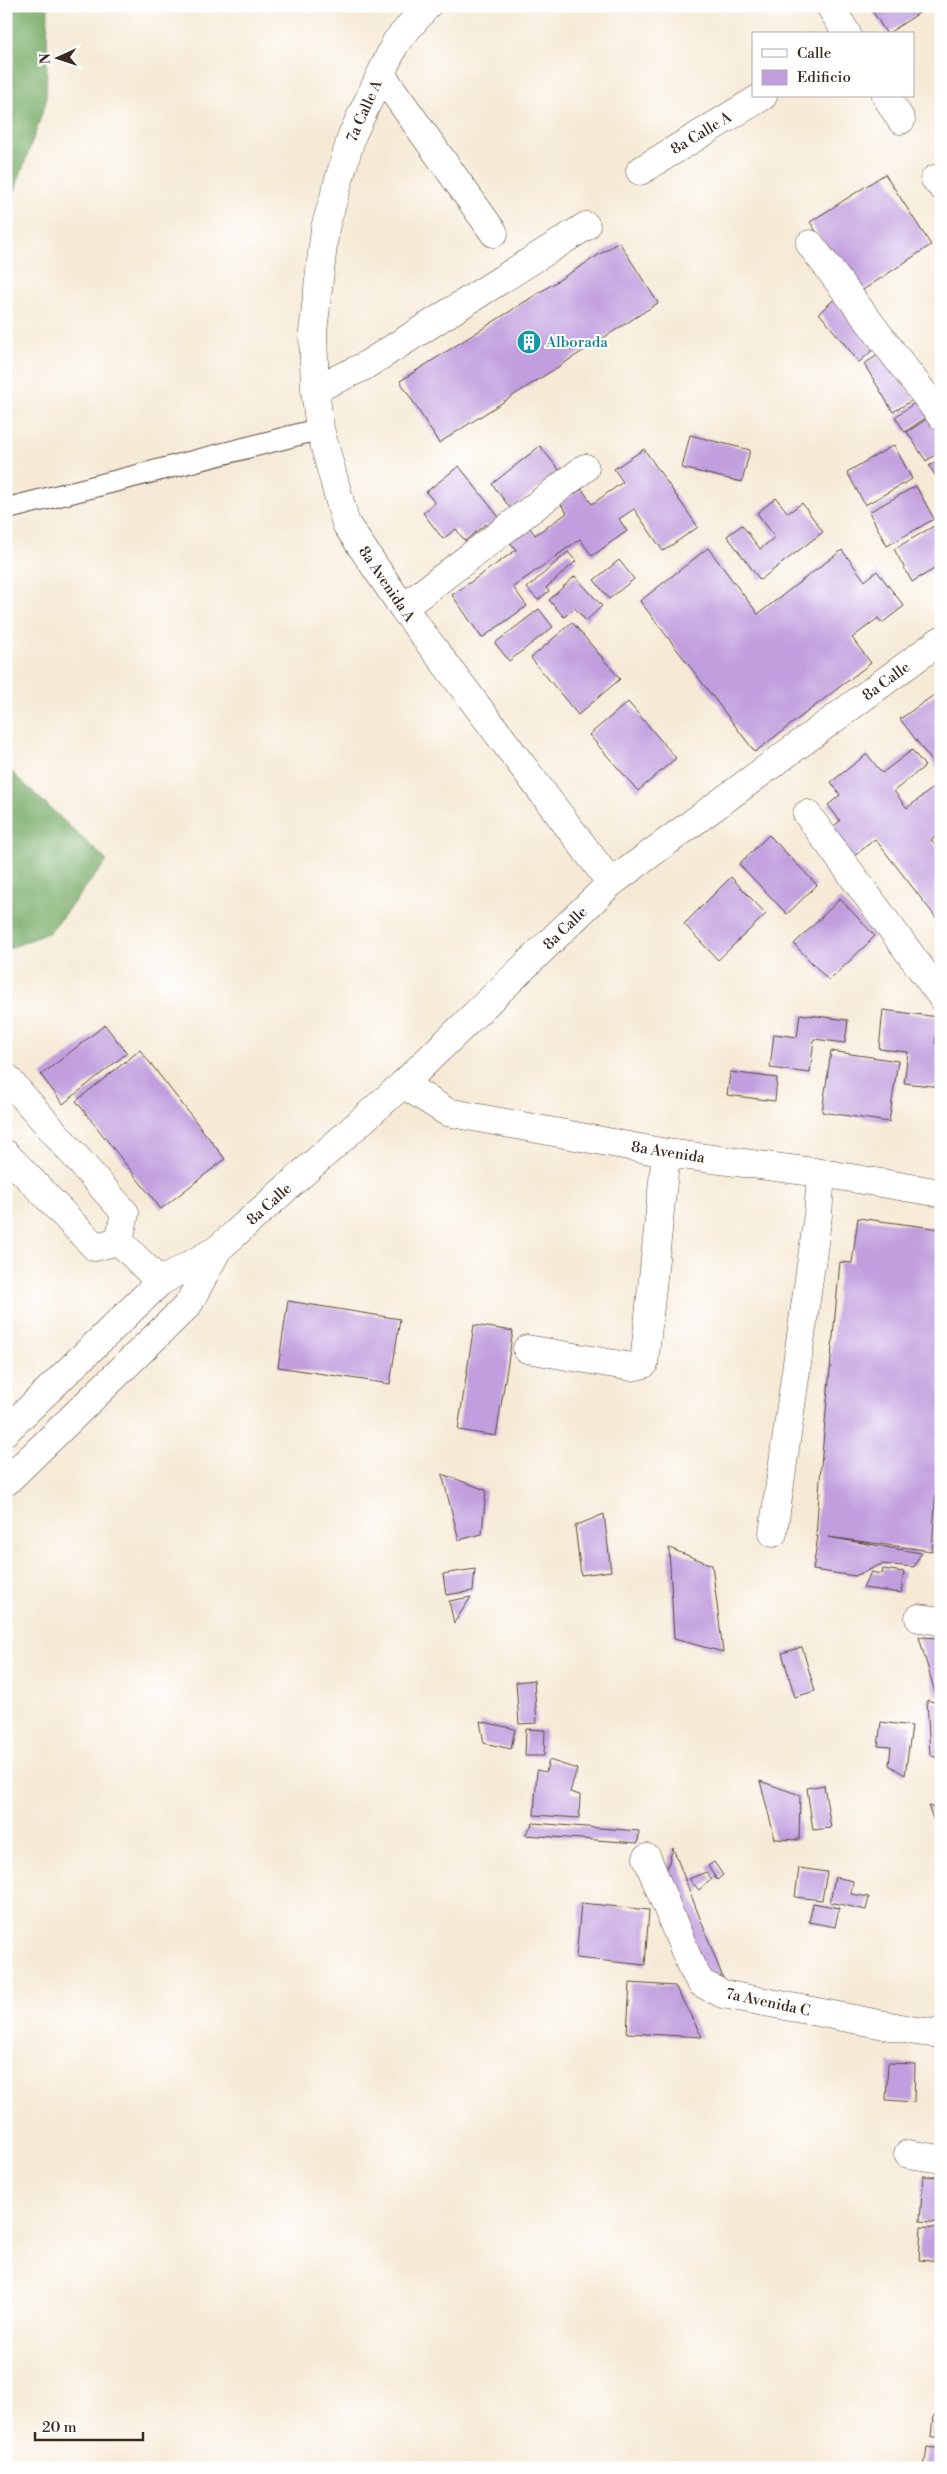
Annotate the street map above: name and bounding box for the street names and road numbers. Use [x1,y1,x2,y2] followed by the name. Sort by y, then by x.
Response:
[342,77,387,145] street label: 7a Calle A
[667,108,736,159] street label: 8a Calle A
[354,543,419,627] street label: 8a Avenida A
[859,658,914,705] street label: 8a Calle
[539,903,591,954] street label: 8a Calle
[630,1137,706,1168] street label: 8a Avenida
[243,1179,296,1230] street label: 8a Calle
[724,1984,812,2021] street label: 7a Avenida C

